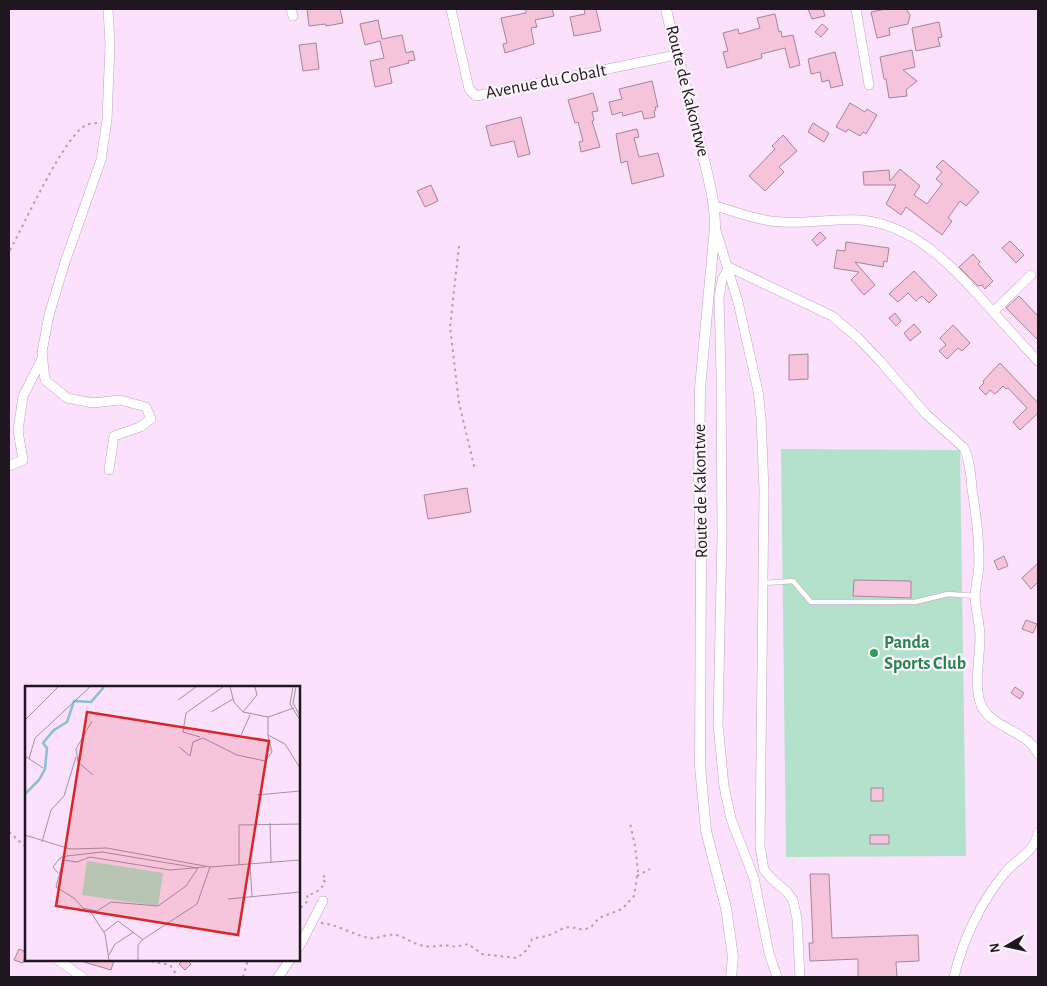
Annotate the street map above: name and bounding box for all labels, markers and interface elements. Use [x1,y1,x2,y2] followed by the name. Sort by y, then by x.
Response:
[662,24,712,158] street label: Route de Kakontwe
[484,61,608,103] street label: Avenue du Cobalt
[691,424,711,558] street label: Route de Kakontwe
[884,634,966,673] place label: Panda Sports Club
[868,647,880,659] marker: Panda Sports Club
[25,686,300,961] inset map
[982,921,1032,971] north arrow
[987,942,1003,954] text: N

